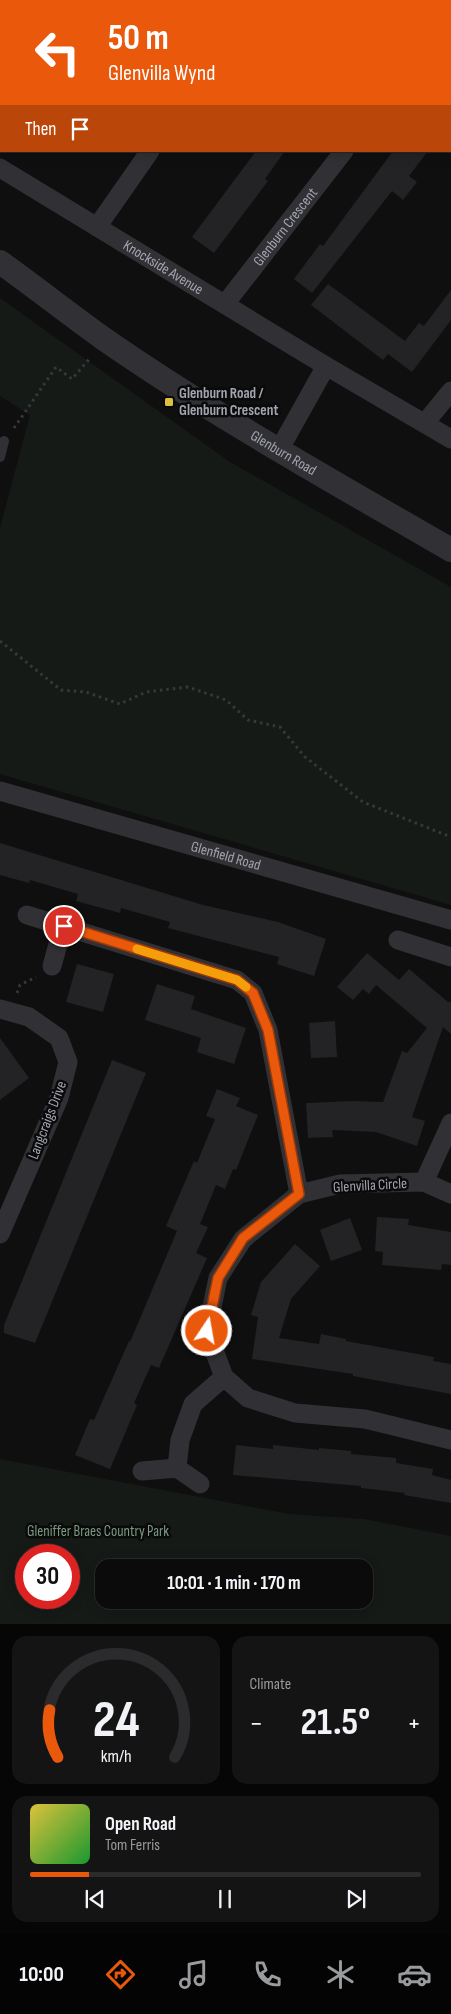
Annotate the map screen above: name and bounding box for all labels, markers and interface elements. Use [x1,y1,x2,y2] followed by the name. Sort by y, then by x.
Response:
[108,17,169,60] text: 50 m
[25,20,90,85] icon: left
[108,60,215,87] text: Glenvilla Wynd
[66,115,94,143] icon: arrive
[25,118,56,141] text: Then
[249,184,322,270] street label: Glenburn Crescent
[119,236,207,299] street label: Knockside Avenue
[179,384,278,420] place label: Glenburn Road / Glenburn Crescent
[163,396,175,408] marker: Glenburn Road / Glenburn Crescent
[247,426,320,480] street label: Glenburn Road
[189,837,263,875] street label: Glenfield Road
[43,905,85,947] pin
[50,912,78,940] icon: arrive
[24,1078,71,1162] street label: Langcraigs Drive
[333,1174,407,1197] street label: Glenvilla Circle
[180,1304,232,1356] position arrow
[27,1522,169,1541] park label: Gleniffer Braes Country Park
[15,1544,80,1609] speed limit sign: 30
[167,1572,301,1595] text: 10:01 · 1 min · 170 m
[250,1675,291,1694] text: Climate
[92,1689,139,1752] text: 24
[300,1700,370,1745] text: 21.5°
[250,1707,263,1740] text: −
[407,1707,421,1740] text: +
[100,1746,131,1767] text: km/h
[105,1813,176,1836] text: Open Road
[105,1836,160,1855] text: Tom Ferris
[81,1885,109,1913] icon: previous
[211,1885,239,1913] icon: pause
[342,1885,370,1913] icon: next
[103,1957,138,1992] icon: directions
[176,1957,211,1992] icon: music
[250,1957,285,1992] icon: phone
[323,1957,358,1992] icon: climate
[397,1957,432,1992] icon: car
[19,1961,64,1988] text: 10:00

